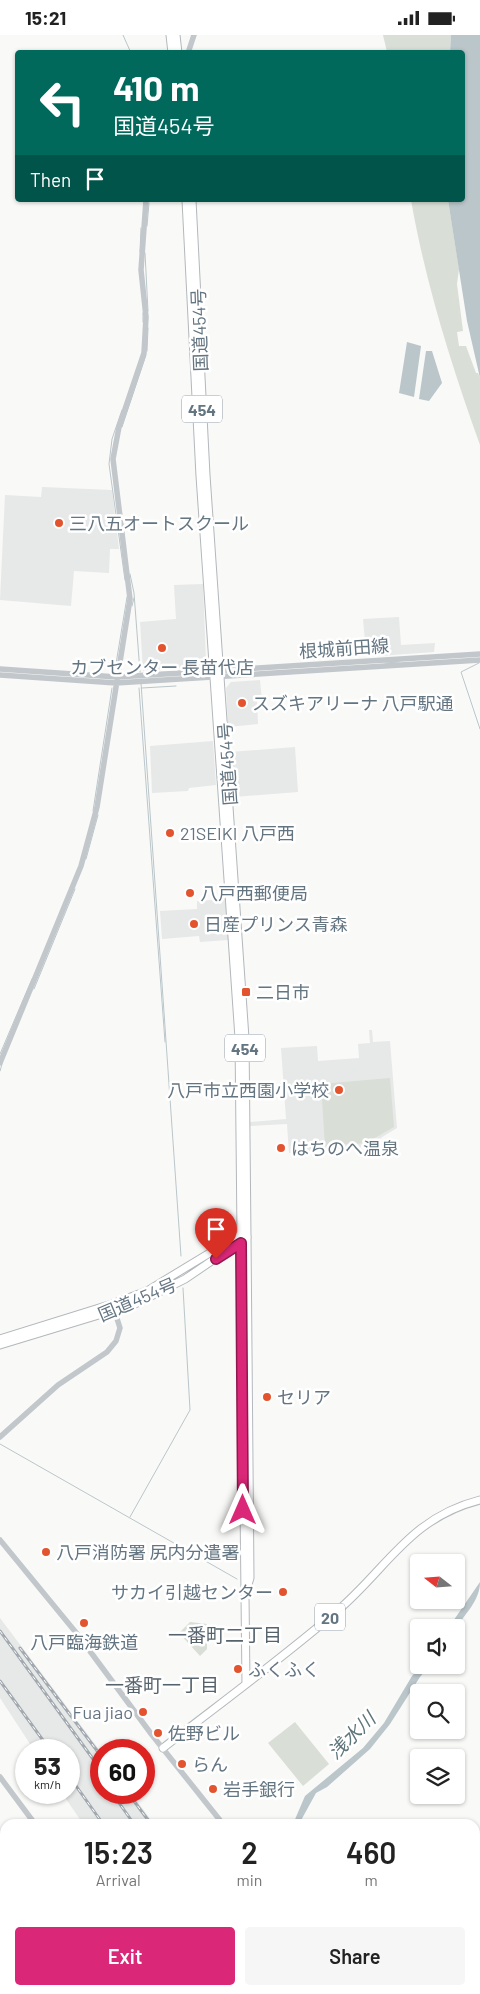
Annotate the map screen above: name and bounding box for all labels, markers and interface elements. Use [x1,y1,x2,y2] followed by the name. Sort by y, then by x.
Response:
[25,6,66,29] text: 15:21
[113,66,199,108] text: 410 m
[30,70,95,135] icon: left
[113,112,215,138] text: 国道454号
[81,165,109,193] icon: arrive
[30,168,71,191] text: Then
[187,288,211,372] street label: 国道454号
[182,395,222,423] road number: 454
[69,512,249,534] place label: 三八五オートスクール
[53,517,65,529] marker: 三八五オートスクール
[298,634,390,662] street label: 根城前田線
[156,642,168,654] marker: カブセンター 長苗代店
[70,656,254,678] place label: カブセンター 長苗代店
[252,692,454,714] place label: スズキアリーナ 八戸駅通
[236,697,248,709] marker: スズキアリーナ 八戸駅通
[213,722,241,806] street label: 国道454号
[180,822,295,844] place label: 21SEIKI 八戸西
[164,827,176,839] marker: 21SEIKI 八戸西
[200,882,308,904] place label: 八戸西郵便局
[184,887,196,899] marker: 八戸西郵便局
[204,913,348,935] place label: 日産プリンス青森
[188,918,200,930] marker: 日産プリンス青森
[256,981,310,1003] place label: 二日市
[240,986,252,998] marker: 二日市
[225,1035,265,1061] road number: 454
[167,1079,329,1101] place label: 八戸市立西園小学校
[333,1084,345,1096] marker: 八戸市立西園小学校
[291,1137,399,1159] place label: はちのへ温泉
[275,1142,287,1154] marker: はちのへ温泉
[195,1208,237,1259] pin
[202,1215,230,1243] icon: arrive
[94,1273,180,1325] street label: 国道454号
[277,1386,331,1408] place label: セリア
[261,1391,273,1403] marker: セリア
[216,1483,268,1535] position arrow
[56,1541,240,1563] place label: 八戸消防署 尻内分遣署
[40,1546,52,1558] marker: 八戸消防署 尻内分遣署
[410,1554,465,1609] north arrow
[410,1554,465,1804] map controls
[111,1581,273,1603] place label: サカイ引越センター
[277,1586,289,1598] marker: サカイ引越センター
[315,1603,345,1630] road number: 20
[78,1617,90,1629] marker: 八戸臨海鉄道
[410,1619,465,1674] button: sound
[168,1623,282,1646] district label: 一番町二丁目
[30,1631,138,1653] place label: 八戸臨海鉄道
[248,1658,320,1680] place label: ふくふく
[232,1663,244,1675] marker: ふくふく
[105,1673,219,1696] district label: 一番町一丁目
[410,1684,465,1739] button: search
[73,1701,133,1723] place label: Fua jiao
[137,1706,149,1718] marker: Fua jiao
[323,1706,381,1763] water label: 浅水川
[168,1722,240,1744] place label: 佐野ビル
[152,1727,164,1739] marker: 佐野ビル
[90,1739,155,1804] speed limit sign: 60
[410,1749,465,1804] button: layers
[34,1750,61,1780] text: 53
[192,1753,228,1775] place label: らん
[176,1758,188,1770] marker: らん
[34,1777,61,1791] text: km/h
[223,1778,295,1800] place label: 岩手銀行
[207,1783,219,1795] marker: 岩手銀行
[84,1834,153,1870] text: 15:23
[241,1834,258,1870] text: 2
[346,1834,396,1870] text: 460
[96,1870,141,1889] text: Arrival
[236,1870,262,1889] text: min
[365,1870,378,1889] text: m
[15,1927,235,1985] button: Exit
[245,1927,465,1985] button: Share

